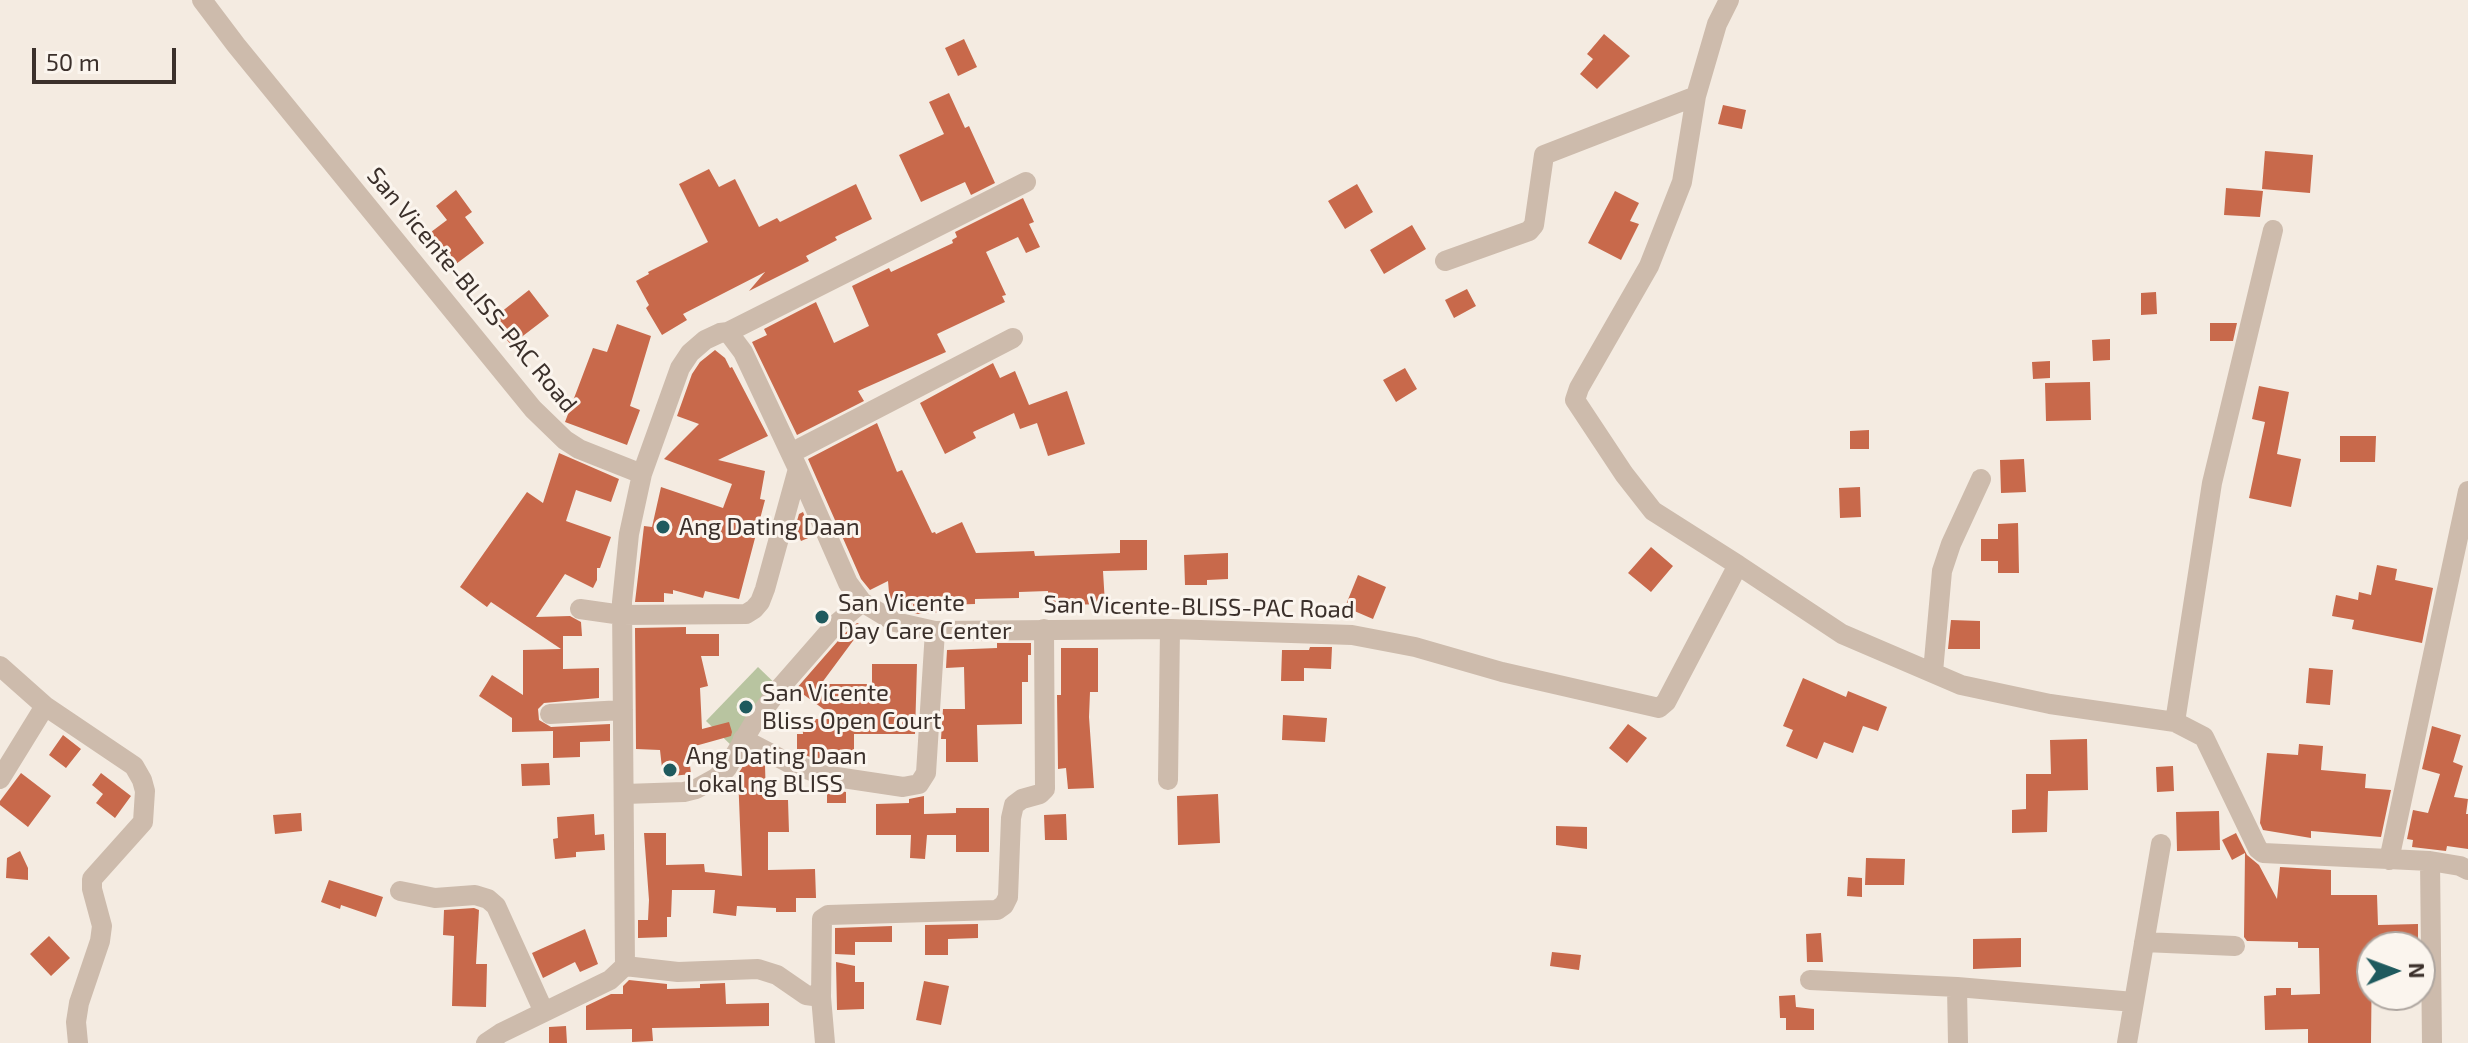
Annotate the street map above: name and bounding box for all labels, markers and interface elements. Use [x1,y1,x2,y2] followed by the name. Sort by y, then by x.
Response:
[36,32,180,82] scale bar
[46,47,100,76] text: 50 m
[361,161,583,419] street label: San Vicente-BLISS-PAC Road
[679,513,860,541] place label: Ang Dating Daan
[654,518,672,536] marker: Ang Dating Daan
[838,589,1012,645] place label: San Vicente Day Care Center
[1043,590,1355,624] street label: San Vicente-BLISS-PAC Road
[813,608,831,626] marker: San Vicente Day Care Center
[762,679,942,735] place label: San Vicente Bliss Open Court
[737,698,755,716] marker: San Vicente Bliss Open Court
[686,742,867,798] place label: Ang Dating Daan Lokal ng BLISS
[661,761,679,779] marker: Ang Dating Daan Lokal ng BLISS
[2356,931,2436,1011] north arrow
[2405,962,2431,979] text: N

